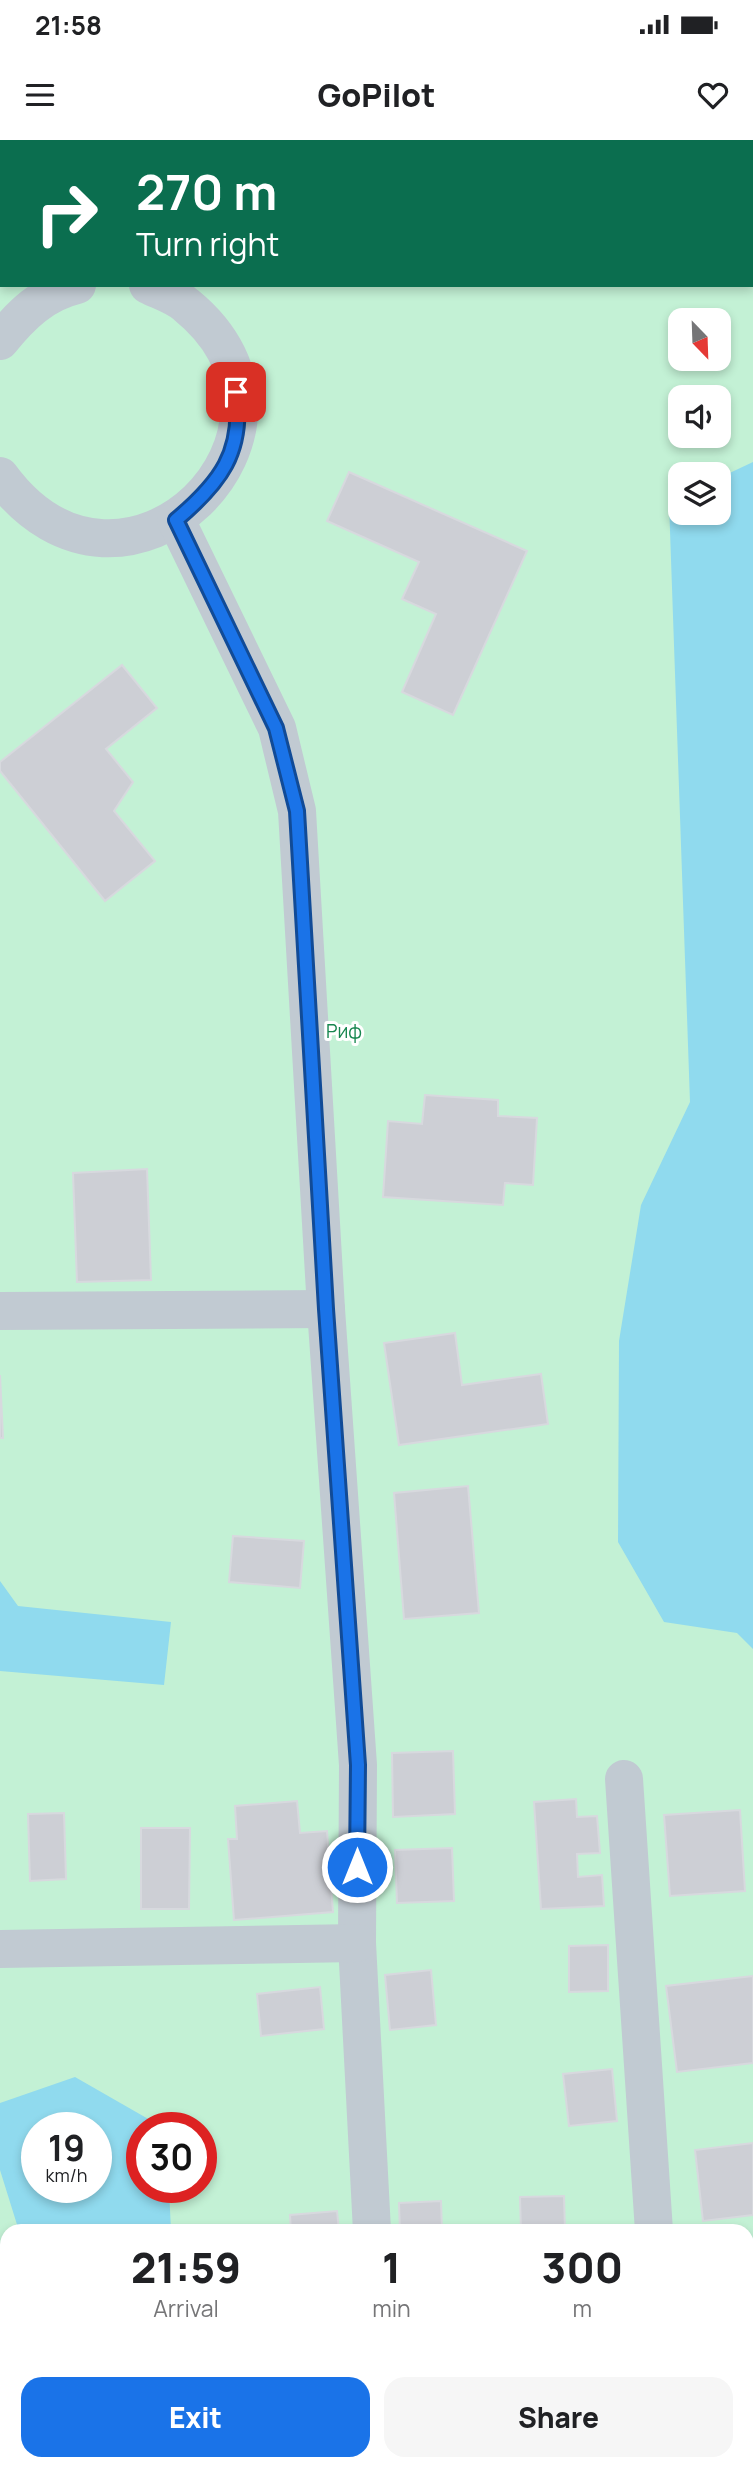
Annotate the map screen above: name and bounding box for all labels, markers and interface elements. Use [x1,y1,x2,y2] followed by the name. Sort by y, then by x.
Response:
[35,7,102,43] text: 21:58
[318,73,435,117] text: GoPilot
[21,76,59,114] icon: menu
[694,76,732,114] icon: heart
[136,158,277,225] text: 270 m
[21,168,112,259] icon: right
[136,222,279,266] text: Turn right
[668,308,732,371] north arrow
[668,308,731,525] map controls
[206,362,266,422] pin
[217,373,255,411] icon: arrive
[668,385,731,448] button: sound
[668,462,731,525] button: layers
[326,1018,362,1044] park label: Риф
[320,1830,394,1904] position arrow
[126,2112,217,2203] speed limit sign: 30
[48,2124,85,2172] text: 19
[46,2163,87,2187] text: km/h
[131,2238,241,2296] text: 21:59
[382,2238,401,2296] text: 1
[542,2238,623,2296] text: 300
[153,2292,219,2324] text: Arrival
[372,2292,411,2324] text: min
[573,2292,592,2324] text: m
[21,2377,370,2457] button: Exit
[384,2377,733,2457] button: Share

